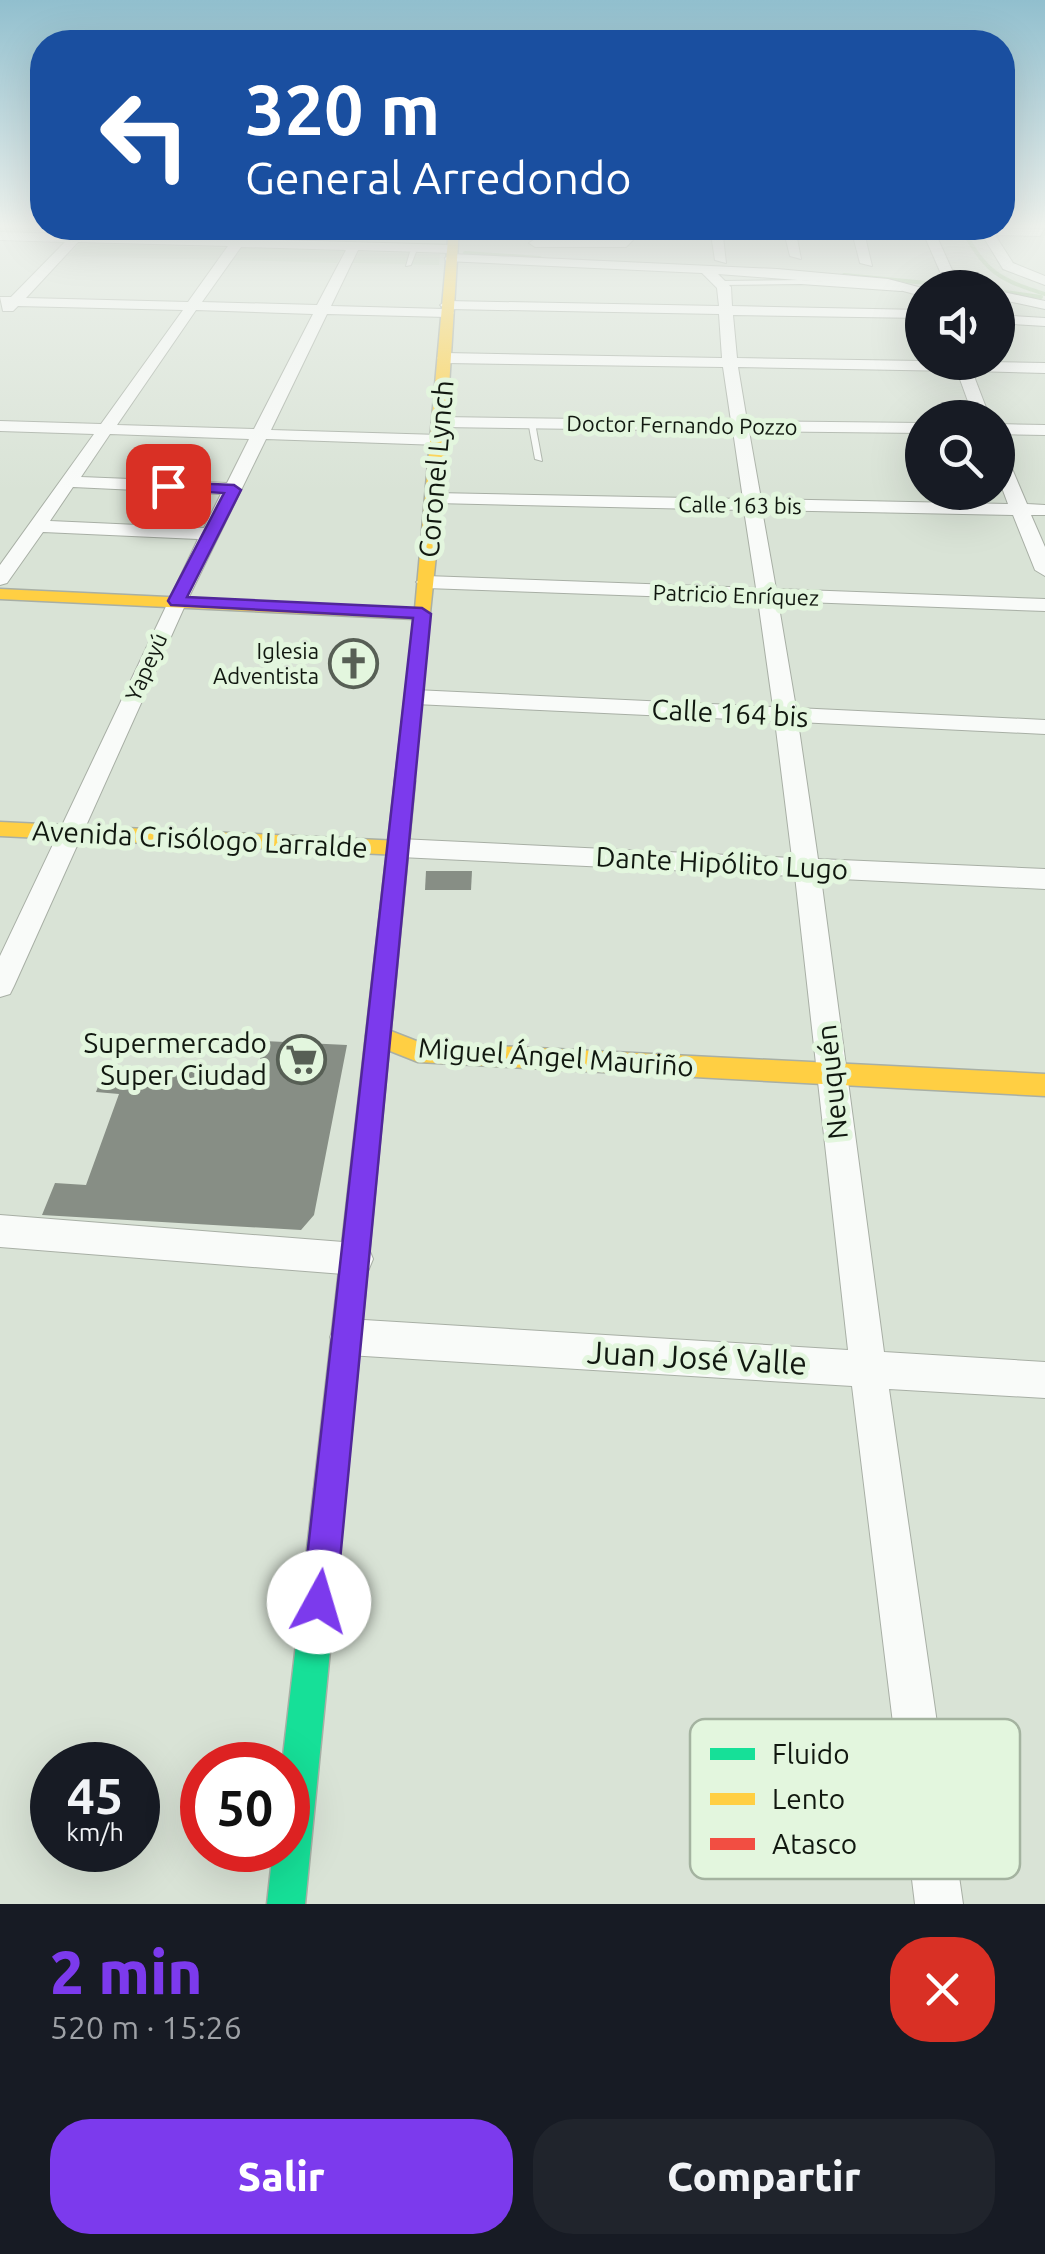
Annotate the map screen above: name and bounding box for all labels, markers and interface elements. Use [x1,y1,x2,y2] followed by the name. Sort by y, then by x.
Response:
[80,70,210,200] icon: left
[245,70,440,148] text: 320 m
[245,152,632,203] text: General Arredondo
[905,270,1015,510] map controls
[905,270,1015,380] button: sound
[412,379,459,559] street label: Coronel Lynch
[905,400,1015,510] button: search
[566,410,798,439] street label: Doctor Fernando Pozzo
[126,444,211,529] pin
[141,459,196,514] icon: arrive
[678,491,802,518] street label: Calle 163 bis
[652,579,820,610] street label: Patricio Enríquez
[120,629,171,705] street label: Yapeyú
[213,638,319,688] place label: Iglesia Adventista
[328,638,380,690] church icon: Iglesia Adventista
[651,693,809,732] street label: Calle 164 bis
[31,814,369,863] street label: Avenida Crisólogo Larralde
[595,840,849,885] street label: Dante Hipólito Lugo
[810,1023,853,1141] street label: Neuquén
[84,1027,267,1090] place label: Supermercado Super Ciudad
[417,1030,695,1082] street label: Miguel Ángel Mauriño
[276,1033,328,1085] supermarket icon: Supermercado Super Ciudad
[586,1333,808,1381] street label: Juan José Valle
[267,1550,371,1654] position arrow
[690,1719,1020,1879] legend
[772,1738,850,1769] text: Fluido
[180,1742,310,1872] speed limit sign: 50
[67,1767,123,1823] text: 45
[772,1783,845,1814] text: Lento
[66,1818,124,1846] text: km/h
[772,1828,857,1859] text: Atasco
[890,1937,995,2042] button: close
[50,1938,203,2005] text: 2 min
[50,2009,242,2045] text: 520 m · 15:26
[50,2119,513,2234] button: Salir
[533,2119,995,2234] button: Compartir

